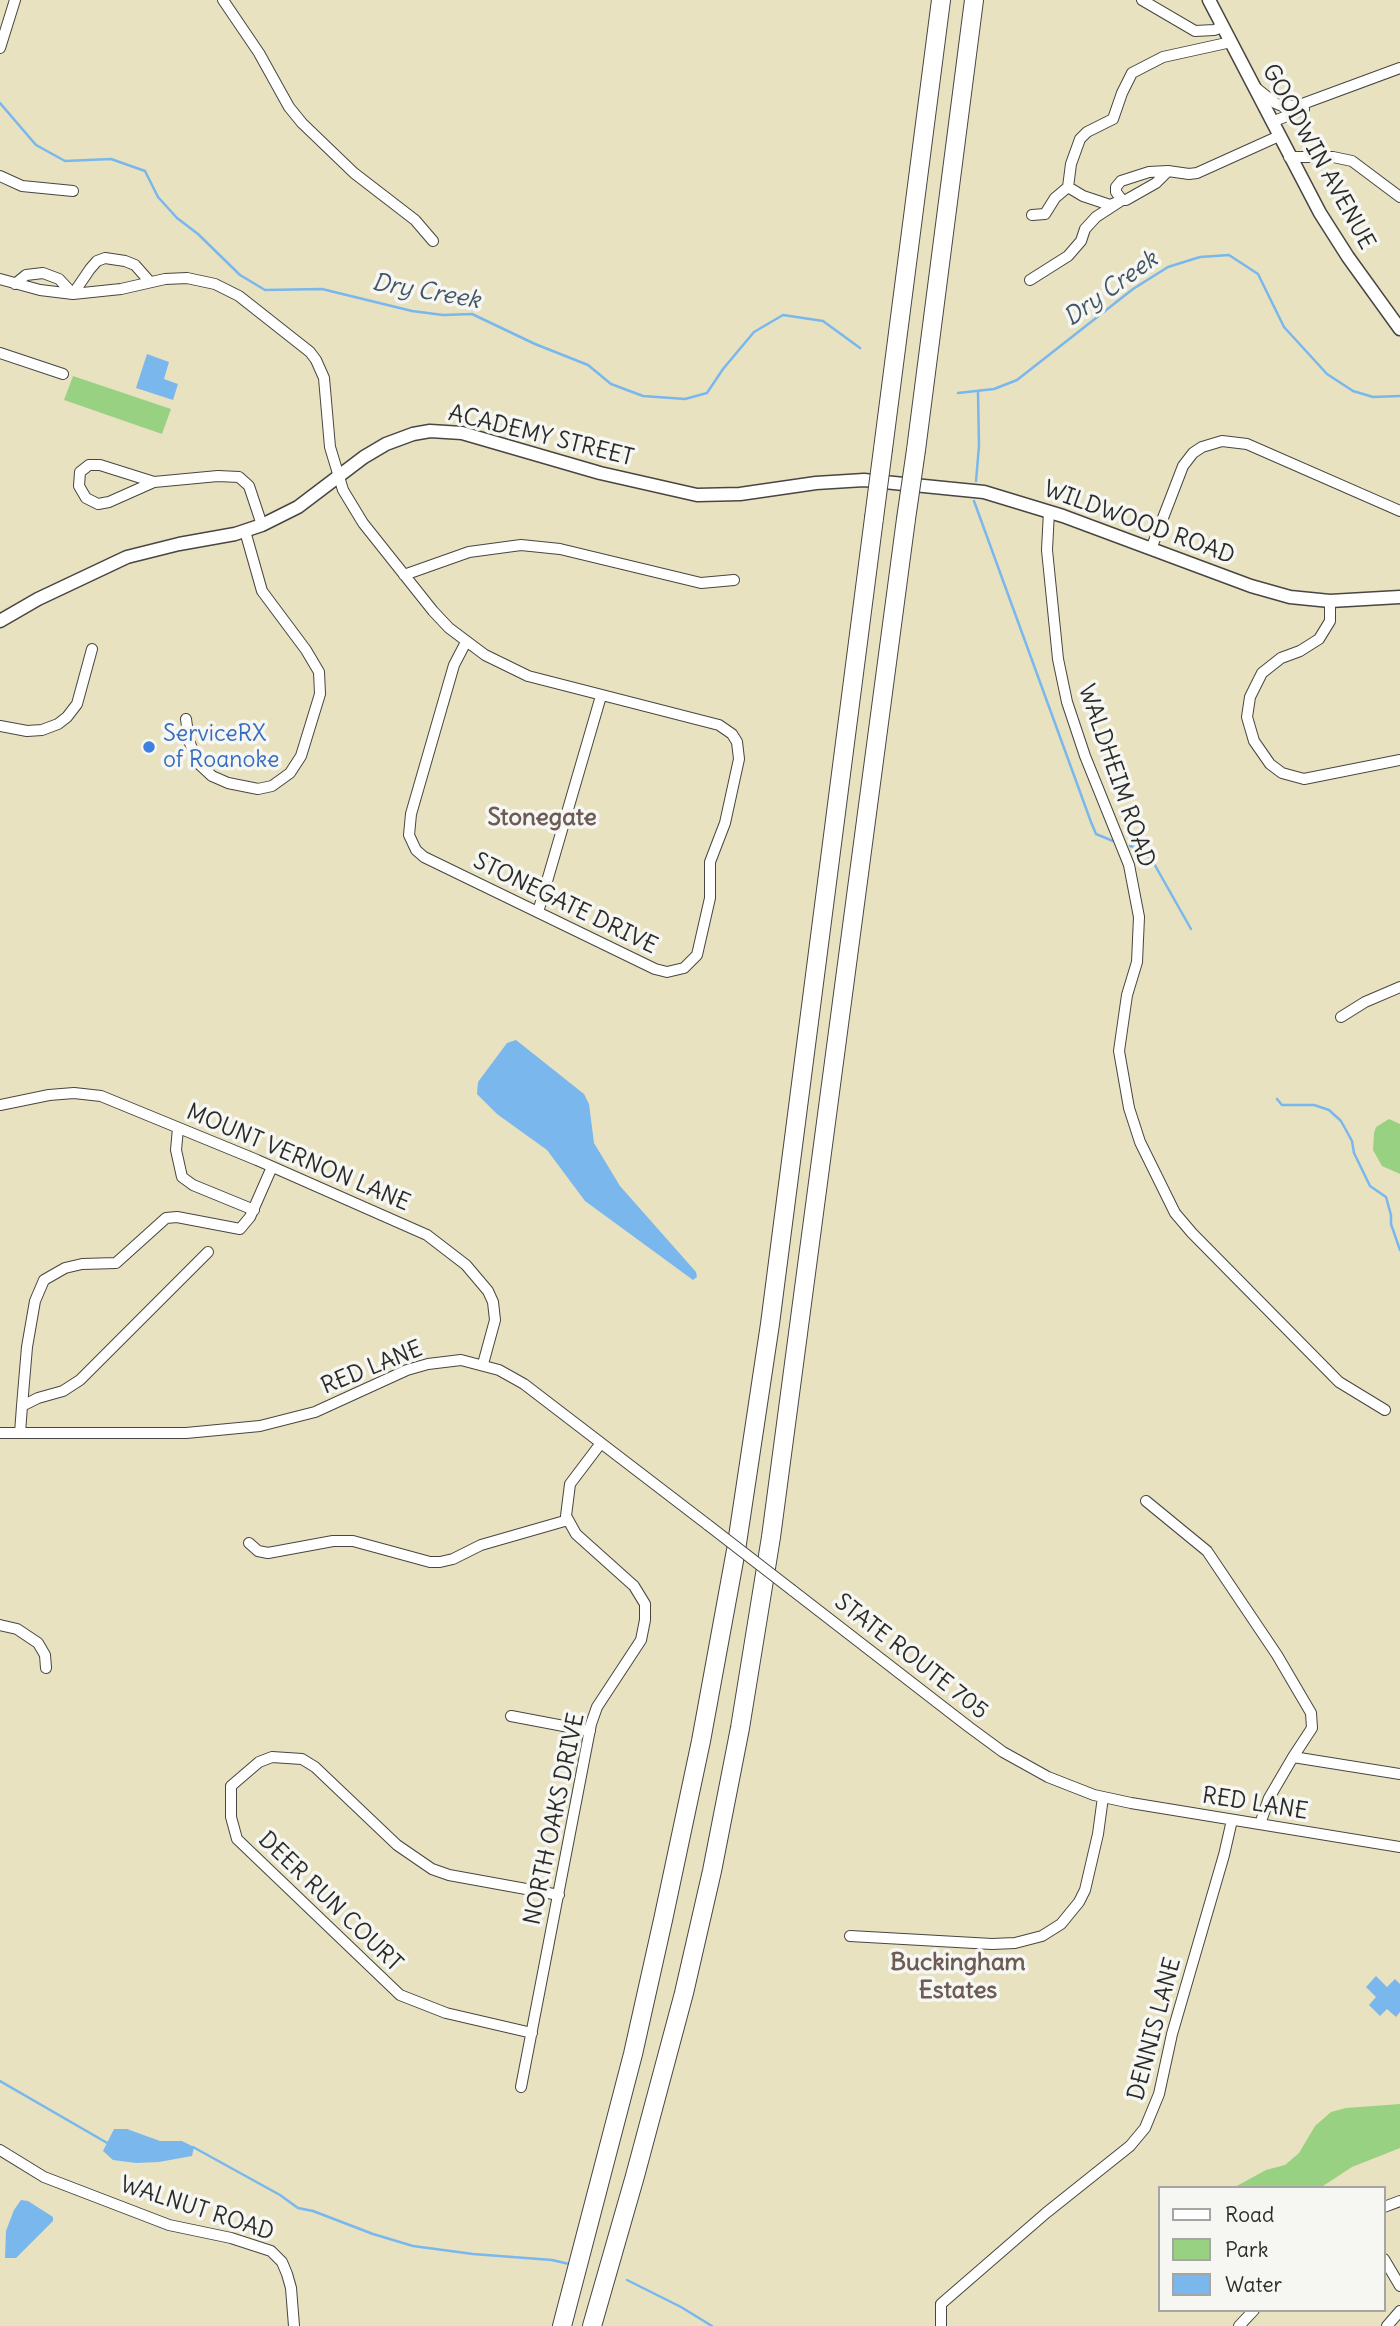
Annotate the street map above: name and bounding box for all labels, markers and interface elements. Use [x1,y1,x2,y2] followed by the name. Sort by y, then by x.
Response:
[1256,59,1380,255] street label: GOODWIN AVENUE
[1058,245,1164,333] water label: Dry Creek
[370,268,482,316] water label: Dry Creek
[446,400,636,472] street label: ACADEMY STREET
[1040,476,1238,570] street label: WILDWOOD ROAD
[1072,681,1160,871] street label: WALDHEIM ROAD
[163,720,279,774] place label: ServiceRX of Roanoke
[141,739,157,755] marker: ServiceRX of Roanoke
[487,804,597,832] district label: Stonegate
[469,847,661,961] street label: STONEGATE DRIVE
[182,1098,414,1218] street label: MOUNT VERNON LANE
[317,1335,427,1401] street label: RED LANE
[829,1588,993,1726] street label: STATE ROUTE 705
[519,1711,591,1927] street label: NORTH OAKS DRIVE
[1200,1782,1310,1826] street label: RED LANE
[252,1826,408,1978] street label: DEER RUN COURT
[890,1949,1026,2005] district label: Buckingham Estates
[1123,1955,1187,2103] street label: DENNIS LANE
[117,2171,277,2247] street label: WALNUT ROAD
[1158,2186,1386,2312] legend
[1225,2201,1274,2228] text: Road
[1225,2236,1268,2263] text: Park
[1225,2271,1282,2298] text: Water

